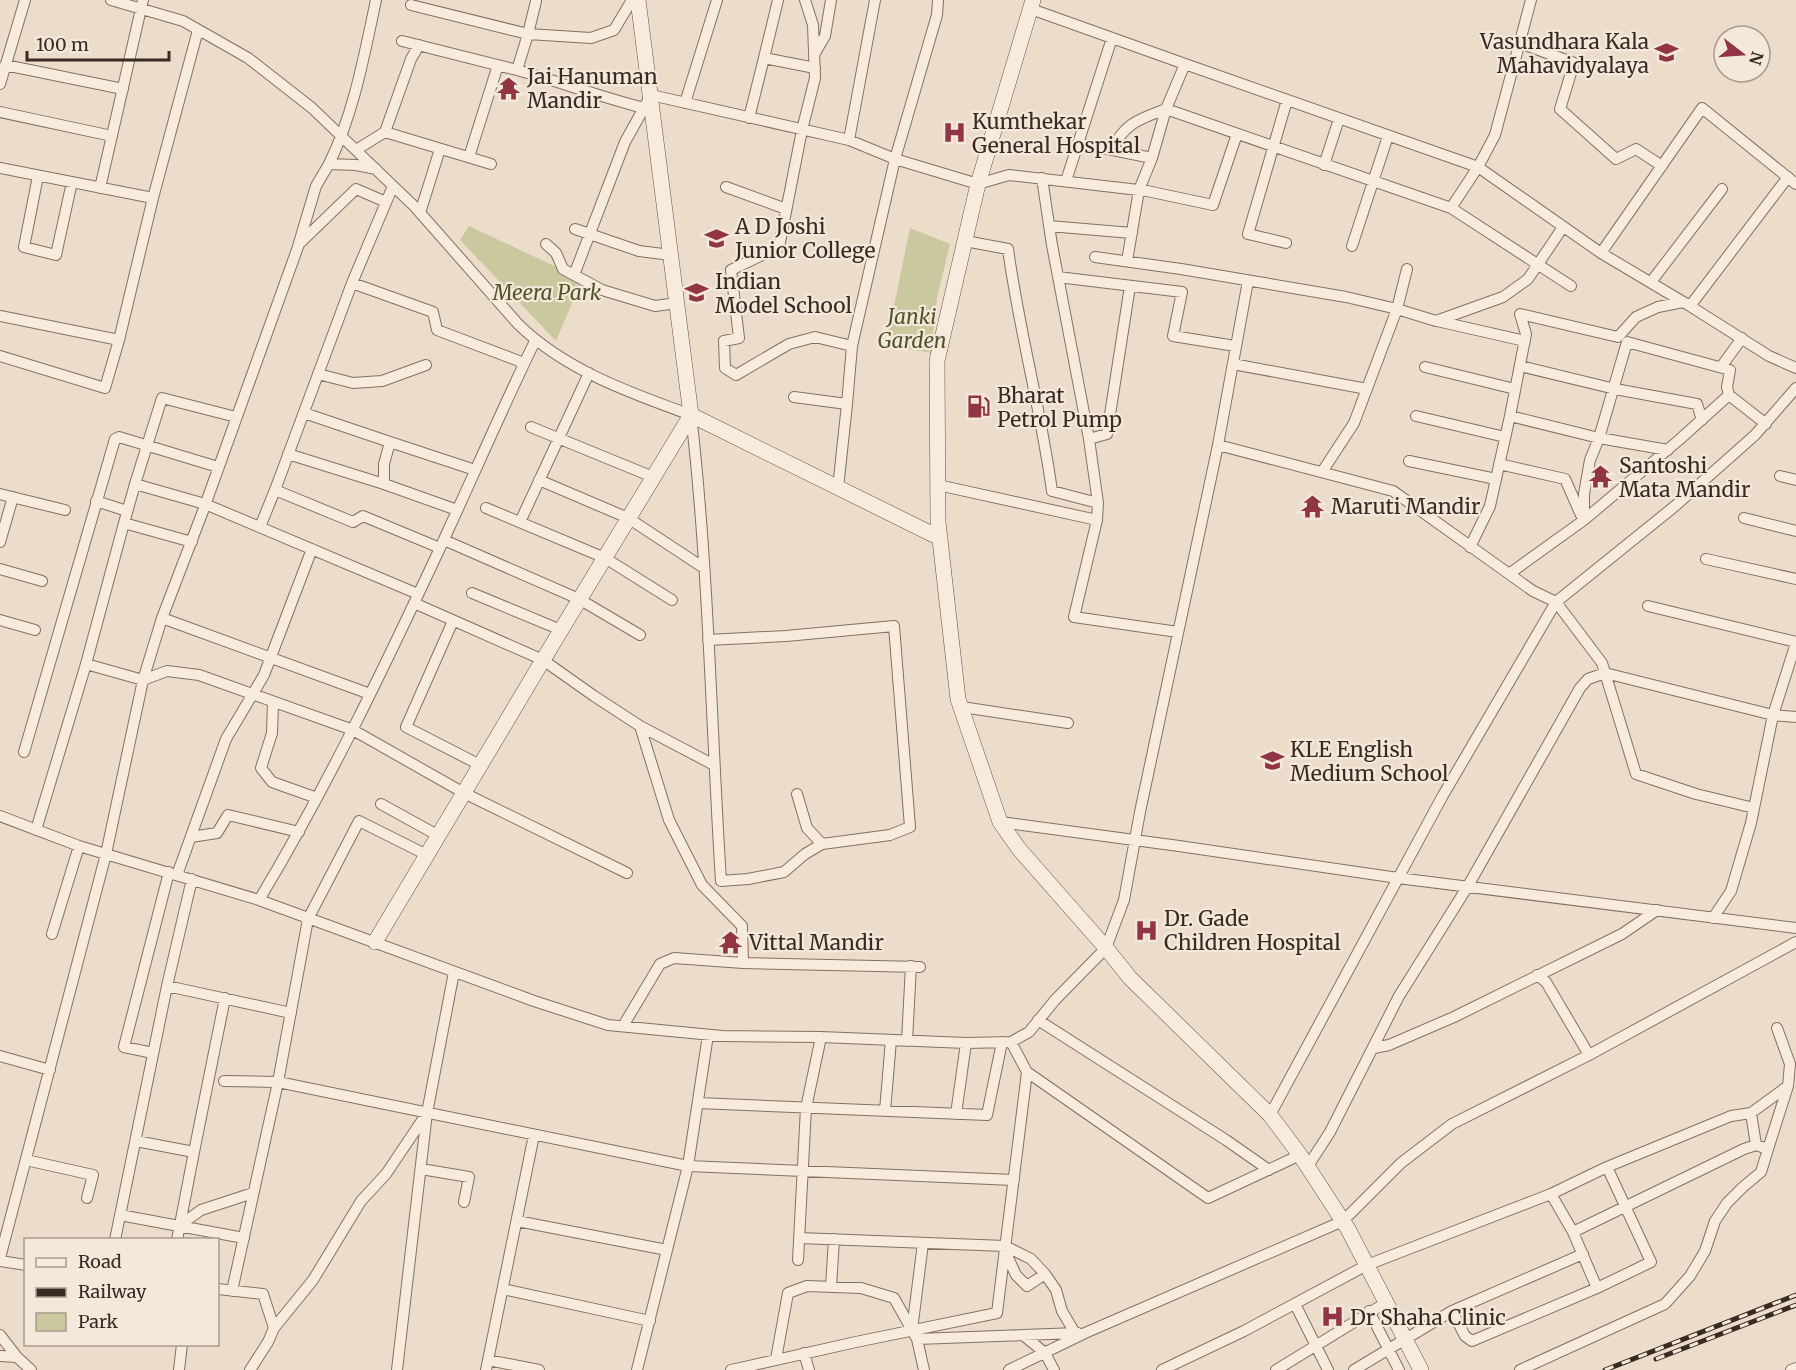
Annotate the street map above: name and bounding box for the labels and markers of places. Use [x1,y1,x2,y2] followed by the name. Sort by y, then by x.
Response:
[1479,28,1649,79] place label: Vasundhara Kala Mahavidyalaya
[1654,40,1680,66] school or university icon: Vasundhara Kala Mahavidyalaya
[526,63,658,114] place label: Jai Hanuman Mandir
[496,75,522,101] temple icon: Jai Hanuman Mandir
[972,108,1141,159] place label: Kumthekar General Hospital
[941,120,967,146] hospital icon: Kumthekar General Hospital
[734,213,875,264] place label: A D Joshi Junior College
[704,225,730,251] school or university icon: A D Joshi Junior College
[715,268,852,319] place label: Indian Model School
[684,280,710,306] school or university icon: Indian Model School
[997,382,1122,433] place label: Bharat Petrol Pump
[966,394,992,420] fuel station icon: Bharat Petrol Pump
[1619,452,1750,503] place label: Santoshi Mata Mandir
[1588,464,1614,490] temple icon: Santoshi Mata Mandir
[1300,493,1326,519] temple icon: Maruti Mandir
[1331,493,1481,520] place label: Maruti Mandir
[1290,736,1449,787] place label: KLE English Medium School
[1259,748,1285,774] school or university icon: KLE English Medium School
[1164,905,1341,956] place label: Dr. Gade Children Hospital
[1133,917,1159,943] hospital icon: Dr. Gade Children Hospital
[718,929,744,955] temple icon: Vittal Mandir
[748,929,884,956] place label: Vittal Mandir
[1319,1304,1345,1330] hospital icon: Dr Shaha Clinic
[1350,1304,1506,1331] place label: Dr Shaha Clinic

